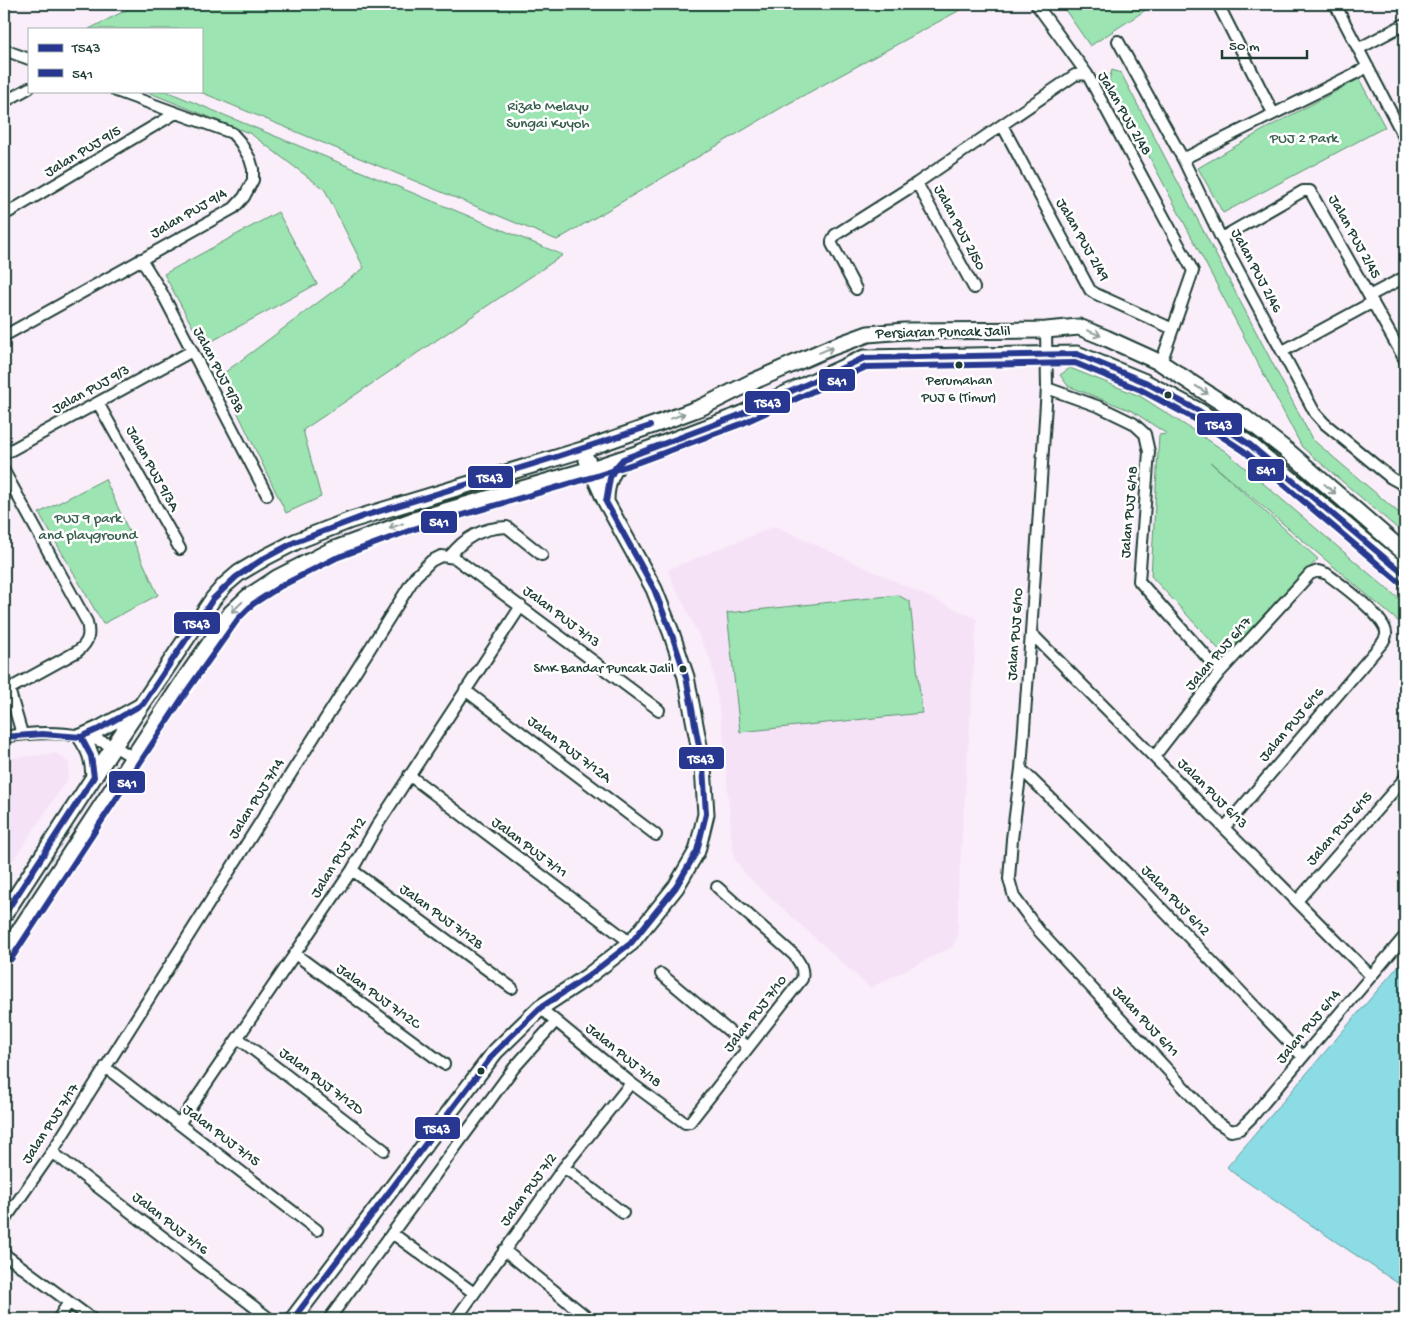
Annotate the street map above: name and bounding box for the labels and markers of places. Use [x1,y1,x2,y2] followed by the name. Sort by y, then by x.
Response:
[954,360,964,370] marker: Perumahan PUJ 6 (Timur)
[921,373,996,407] place label: Perumahan PUJ 6 (Timur)
[1163,390,1173,400] unlabelled marker
[534,661,674,678] place label: SMK Bandar Puncak Jalil
[678,664,688,674] marker: SMK Bandar Puncak Jalil
[476,1066,486,1076] unlabelled marker

